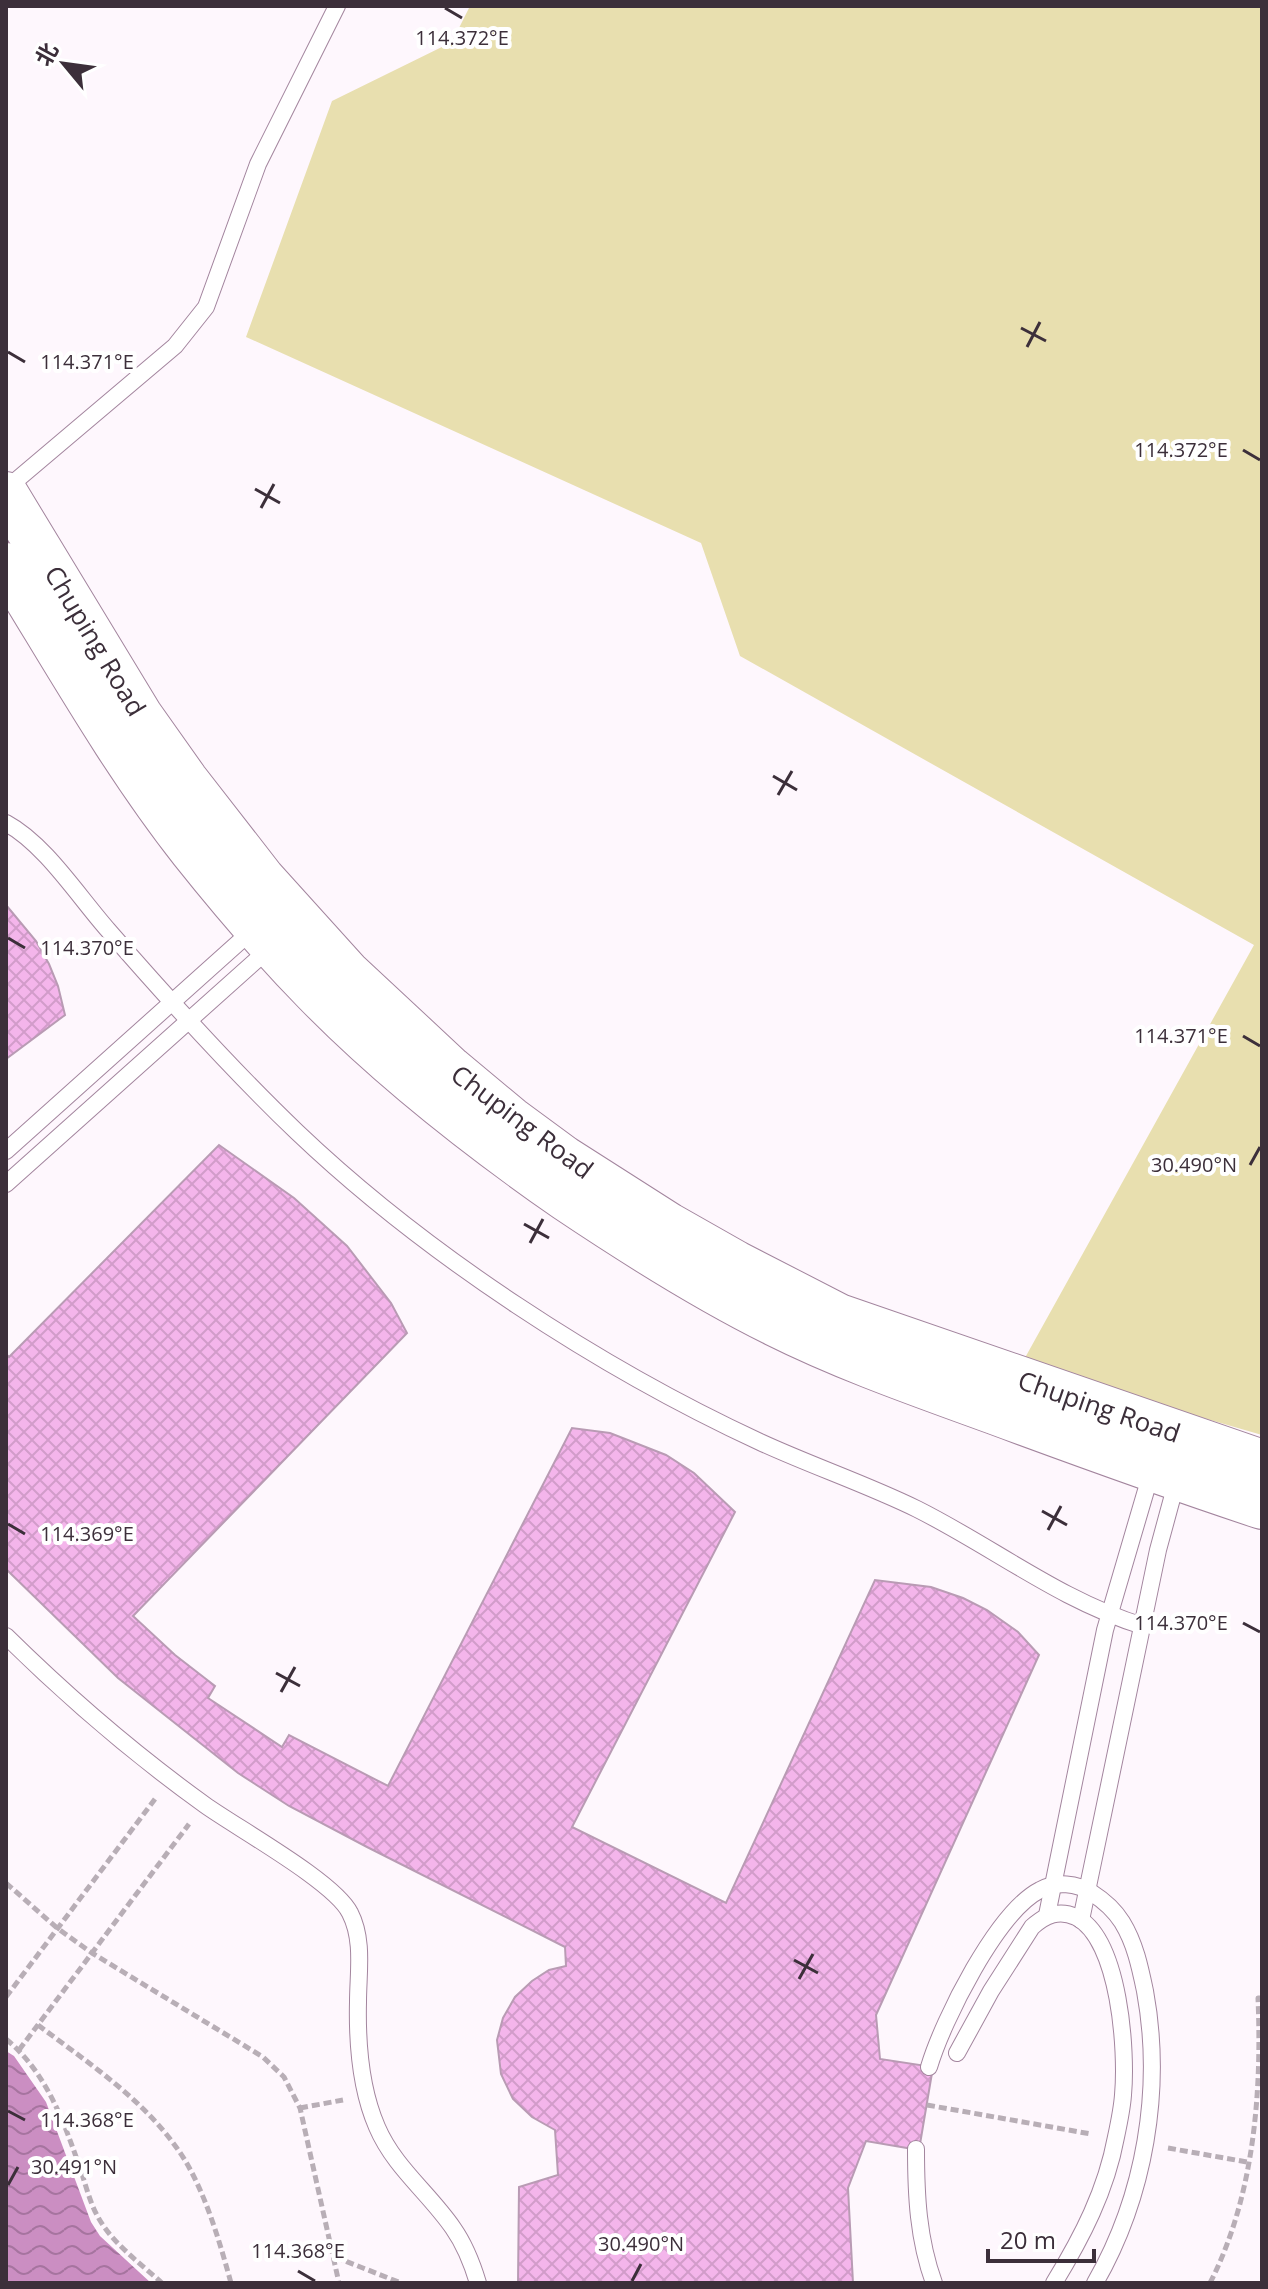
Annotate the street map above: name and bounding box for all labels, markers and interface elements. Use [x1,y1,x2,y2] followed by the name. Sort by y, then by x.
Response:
[24,24,104,104] north arrow
[415,24,509,51] text: 114.372°E
[27,37,64,71] text: 北
[40,348,134,375] text: 114.371°E
[1134,436,1228,463] text: 114.372°E
[37,559,155,722] street label: Chuping Road
[40,934,134,961] text: 114.370°E
[1134,1022,1228,1049] text: 114.371°E
[444,1056,601,1187] street label: Chuping Road
[1151,1151,1237,1178] text: 30.490°N
[1013,1361,1185,1451] street label: Chuping Road
[40,1520,134,1547] text: 114.369°E
[1134,1609,1228,1636] text: 114.370°E
[40,2106,134,2133] text: 114.368°E
[31,2153,117,2180] text: 30.491°N
[988,2213,1094,2263] scale bar
[1000,2223,1056,2256] text: 20 m
[598,2230,684,2257] text: 30.490°N
[251,2237,345,2264] text: 114.368°E

